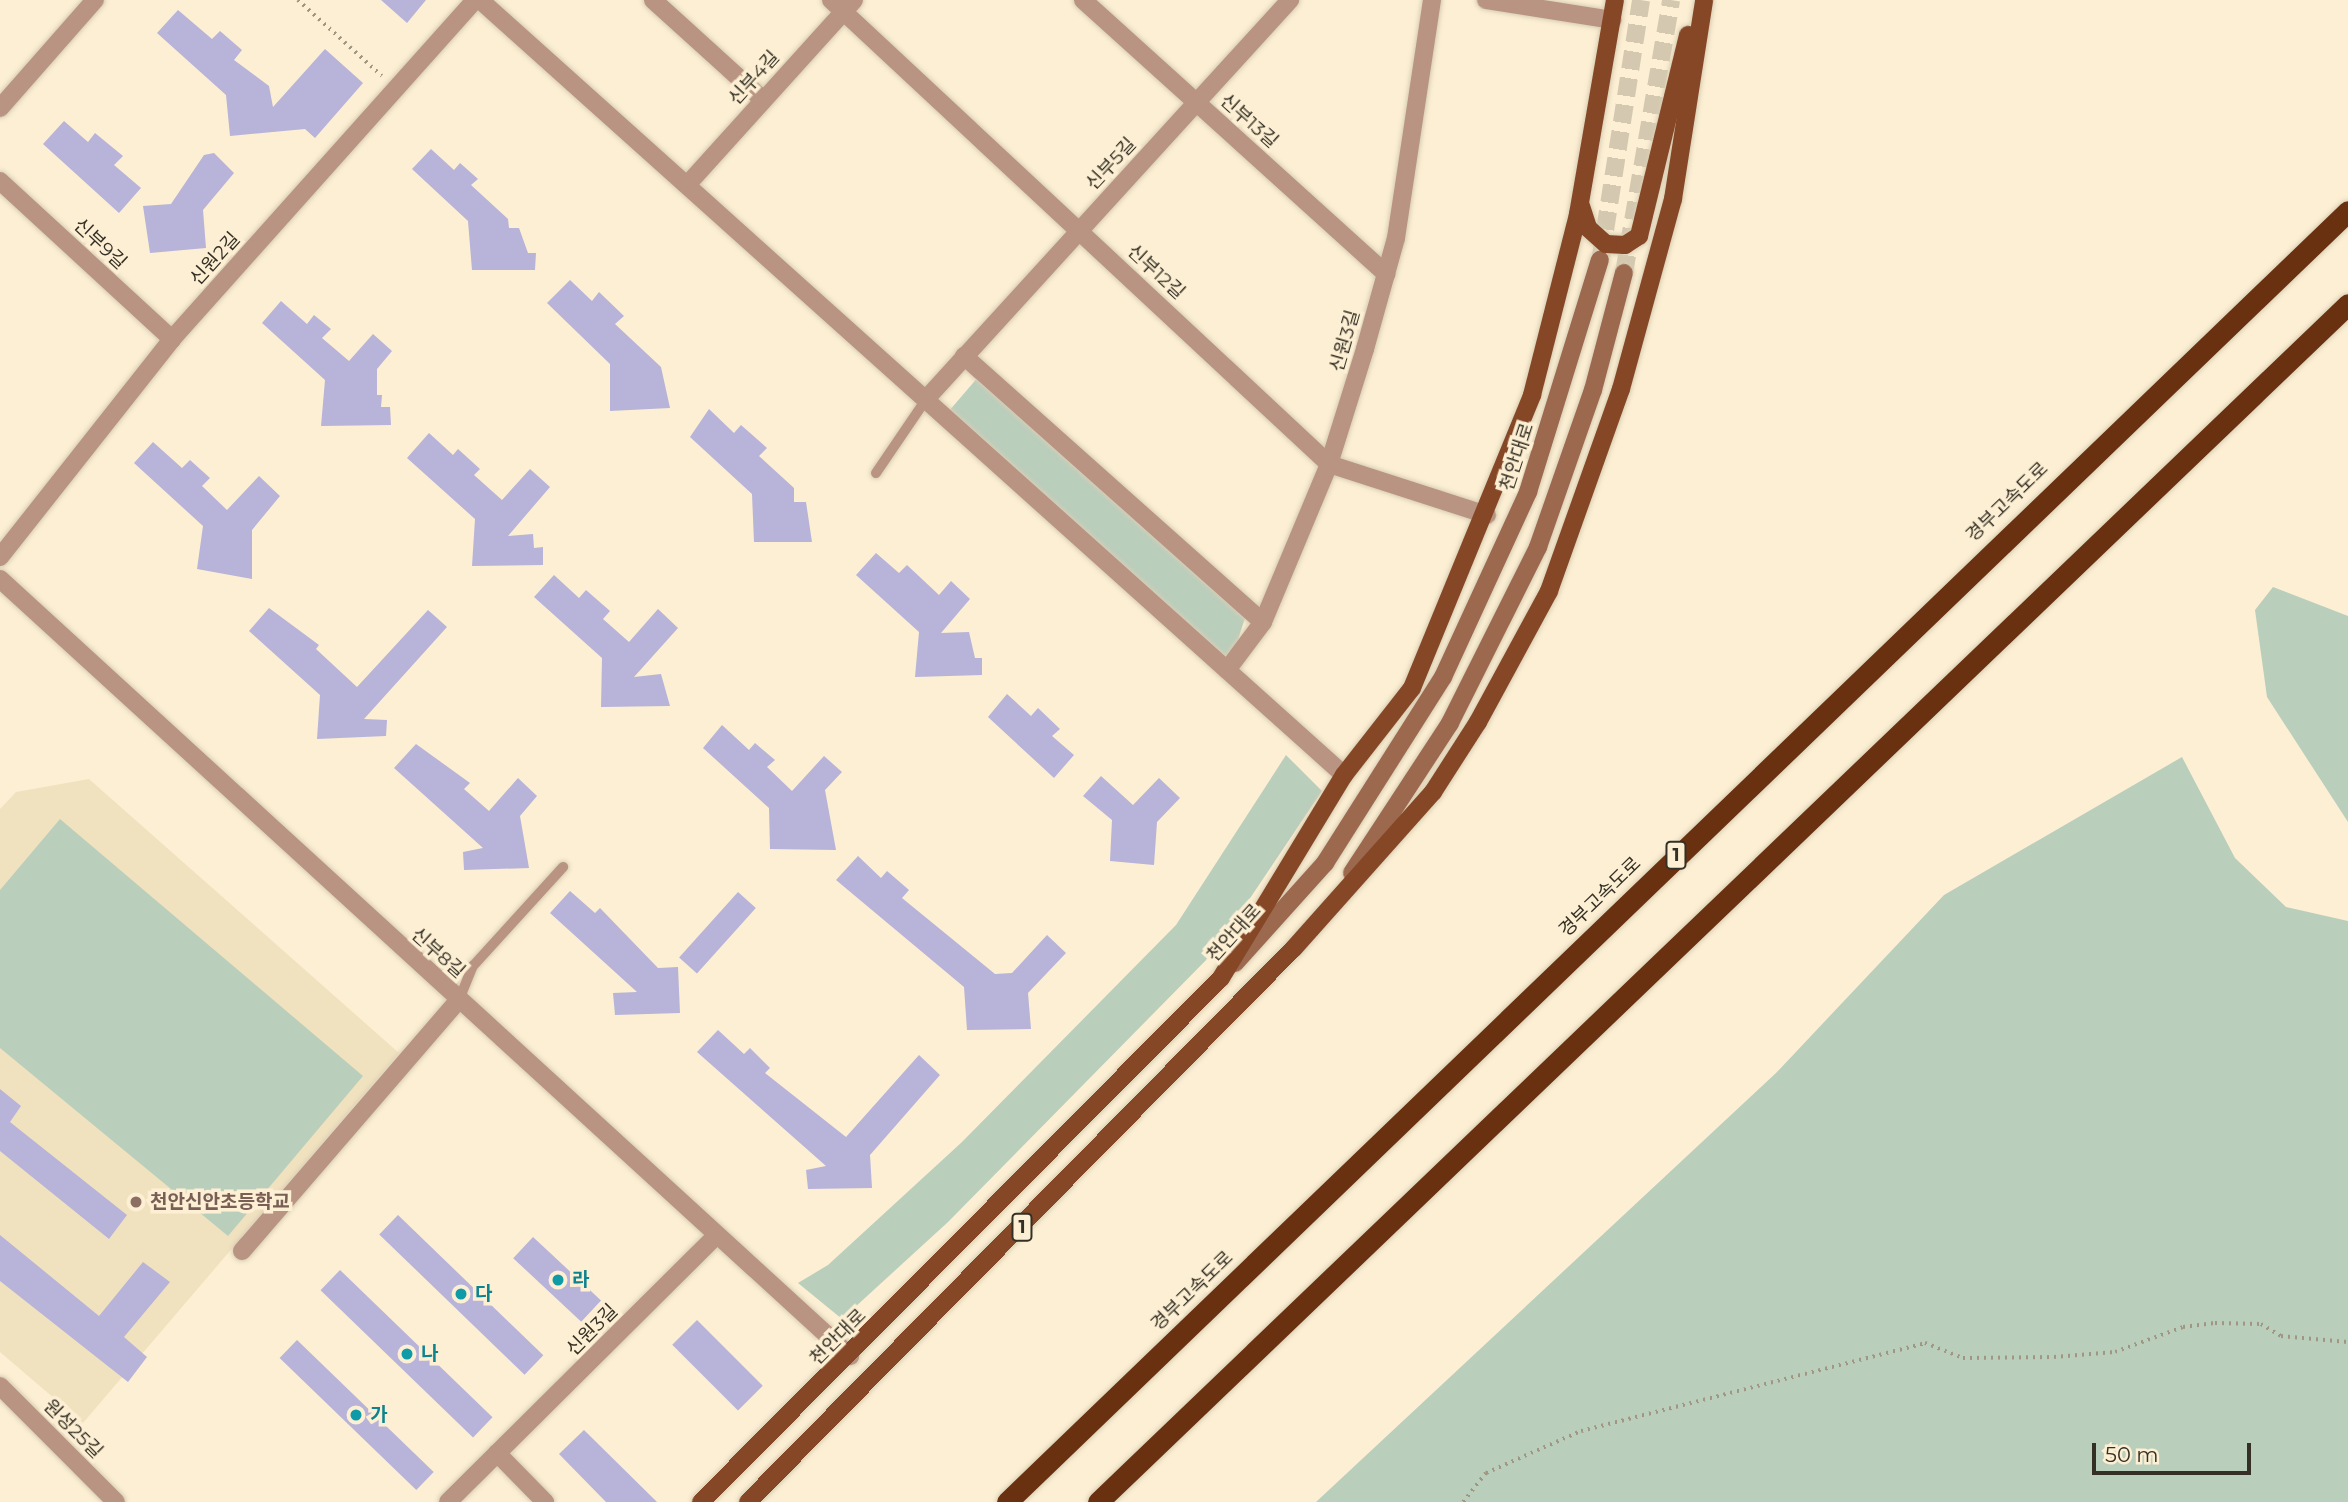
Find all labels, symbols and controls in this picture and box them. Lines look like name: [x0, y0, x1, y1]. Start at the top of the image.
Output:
street label: 신부4길: [724, 46, 784, 110]
street label: 신부13길: [1215, 89, 1283, 153]
street label: 신부5길: [1081, 133, 1141, 195]
street label: 신부9길: [69, 214, 131, 274]
street label: 신원2길: [185, 228, 245, 290]
street label: 신부12길: [1123, 240, 1189, 304]
street label: 신원3길: [1325, 308, 1365, 374]
street label: 천안대로: [1495, 420, 1539, 494]
street label: 경부고속도로: [1961, 457, 2053, 547]
road number: 1: [1664, 840, 1688, 870]
street label: 경부고속도로: [1554, 852, 1646, 942]
street label: 천안대로: [1202, 899, 1266, 967]
street label: 신부8길: [406, 923, 470, 983]
place label: 천안신안초등학교: [150, 1191, 290, 1213]
marker: 천안신안초등학교: [128, 1194, 144, 1210]
road number: 1: [1010, 1212, 1034, 1242]
street label: 경부고속도로: [1146, 1246, 1238, 1336]
place label: 라: [572, 1269, 589, 1291]
marker: 라: [550, 1272, 566, 1288]
place label: 다: [475, 1283, 492, 1305]
marker: 다: [453, 1286, 469, 1302]
street label: 신원3길: [562, 1300, 622, 1360]
street label: 천안대로: [805, 1304, 871, 1370]
place label: 나: [421, 1343, 438, 1365]
marker: 나: [399, 1346, 415, 1362]
street label: 원성25길: [39, 1395, 107, 1463]
place label: 가: [370, 1404, 387, 1426]
marker: 가: [348, 1407, 364, 1423]
scale bar: [2096, 1428, 2255, 1472]
text: 50 m: [2105, 1442, 2159, 1467]

